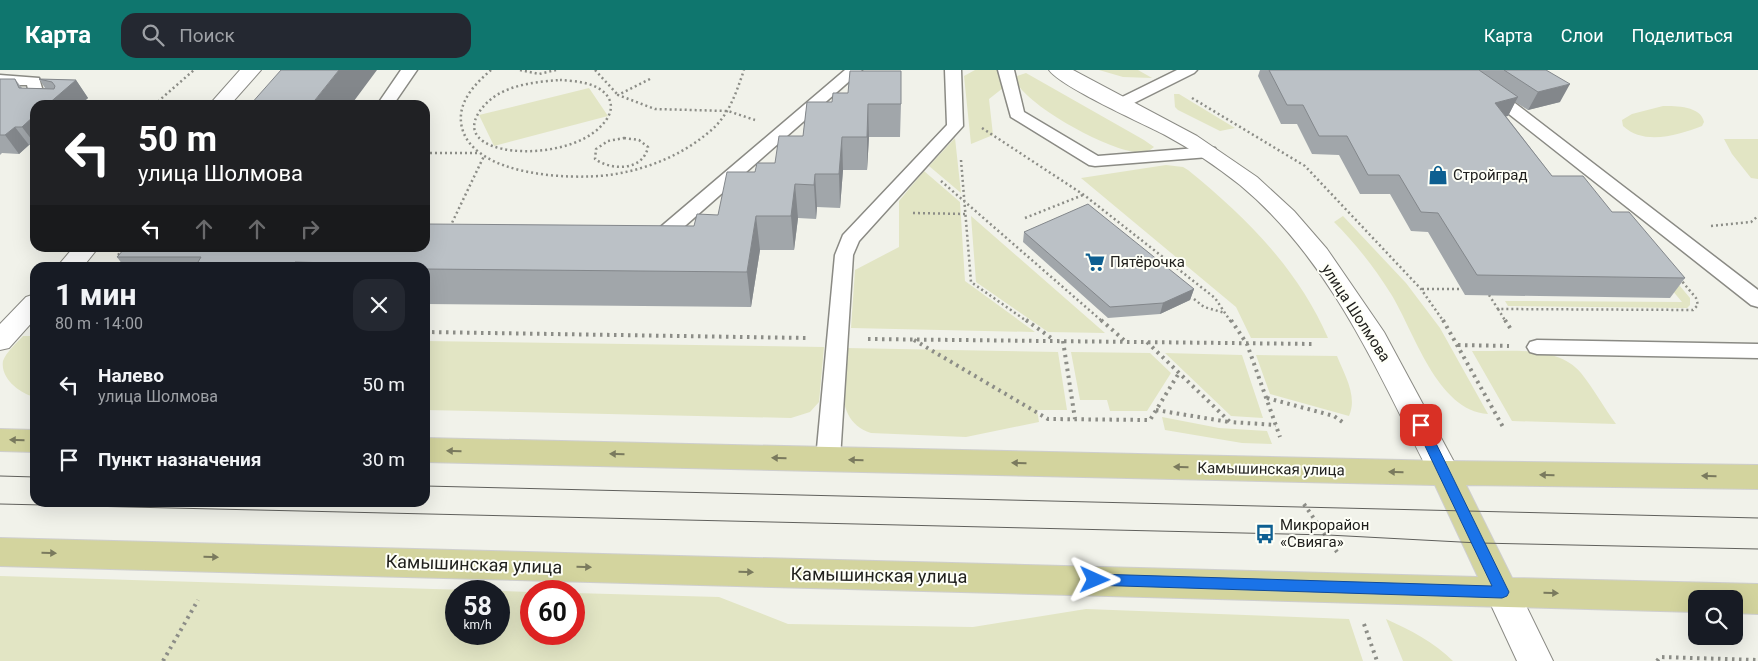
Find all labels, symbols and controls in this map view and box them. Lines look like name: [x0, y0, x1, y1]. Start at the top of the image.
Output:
search box: [121, 13, 471, 58]
text: Карта: [25, 21, 91, 49]
icon: search: [139, 21, 167, 49]
text: Поиск: [179, 24, 235, 47]
text: Карта: [1484, 25, 1533, 46]
text: Слои: [1561, 25, 1604, 46]
text: Поделиться: [1632, 25, 1733, 46]
text: 50 m: [138, 119, 217, 160]
icon: left: [55, 120, 120, 185]
text: улица Шолмова: [138, 161, 303, 186]
shop icon: Стройград: [1427, 164, 1449, 186]
place label: Стройград: [1453, 166, 1528, 184]
icon: left: [137, 215, 165, 243]
icon: ahead: [190, 215, 218, 243]
icon: ahead: [243, 215, 271, 243]
icon: right: [296, 215, 324, 243]
supermarket icon: Пятёрочка: [1084, 251, 1106, 273]
place label: Пятёрочка: [1110, 253, 1185, 271]
street label: улица Шолмова: [1318, 261, 1394, 365]
text: 1 мин: [55, 277, 136, 312]
button: close: [353, 279, 405, 331]
text: 80 m · 14:00: [55, 314, 143, 333]
text: Налево: [98, 364, 164, 387]
icon: left: [55, 371, 83, 399]
text: 50 m: [362, 373, 405, 396]
text: улица Шолмова: [98, 387, 218, 406]
pin: [1400, 404, 1442, 446]
icon: arrive: [1407, 411, 1435, 439]
one-way arrow: [9, 436, 25, 444]
icon: arrive: [55, 446, 83, 474]
one-way arrow: [446, 446, 462, 454]
text: Пункт назначения: [98, 448, 261, 471]
text: 30 m: [362, 448, 405, 471]
one-way arrow: [609, 450, 625, 458]
one-way arrow: [771, 454, 787, 462]
one-way arrow: [848, 456, 864, 464]
one-way arrow: [1010, 459, 1026, 467]
street label: Камышинская улица: [1197, 459, 1345, 479]
one-way arrow: [1173, 462, 1189, 470]
one-way arrow: [1388, 468, 1404, 476]
one-way arrow: [1539, 470, 1555, 478]
one-way arrow: [1701, 472, 1717, 480]
place label: Микрорайон «Свияга»: [1280, 516, 1369, 551]
bus stop icon: Микрорайон «Свияга»: [1254, 523, 1276, 545]
one-way arrow: [41, 549, 57, 557]
street label: Камышинская улица: [385, 550, 563, 578]
one-way arrow: [203, 553, 219, 561]
position arrow: [1068, 553, 1120, 605]
street label: Камышинская улица: [790, 563, 968, 587]
one-way arrow: [576, 564, 592, 572]
one-way arrow: [738, 568, 754, 576]
speed limit sign: 60: [520, 580, 585, 645]
one-way arrow: [1543, 590, 1559, 598]
map controls: [1688, 590, 1743, 645]
button: search: [1688, 590, 1743, 645]
text: 58: [463, 592, 492, 621]
text: km/h: [463, 618, 492, 632]

